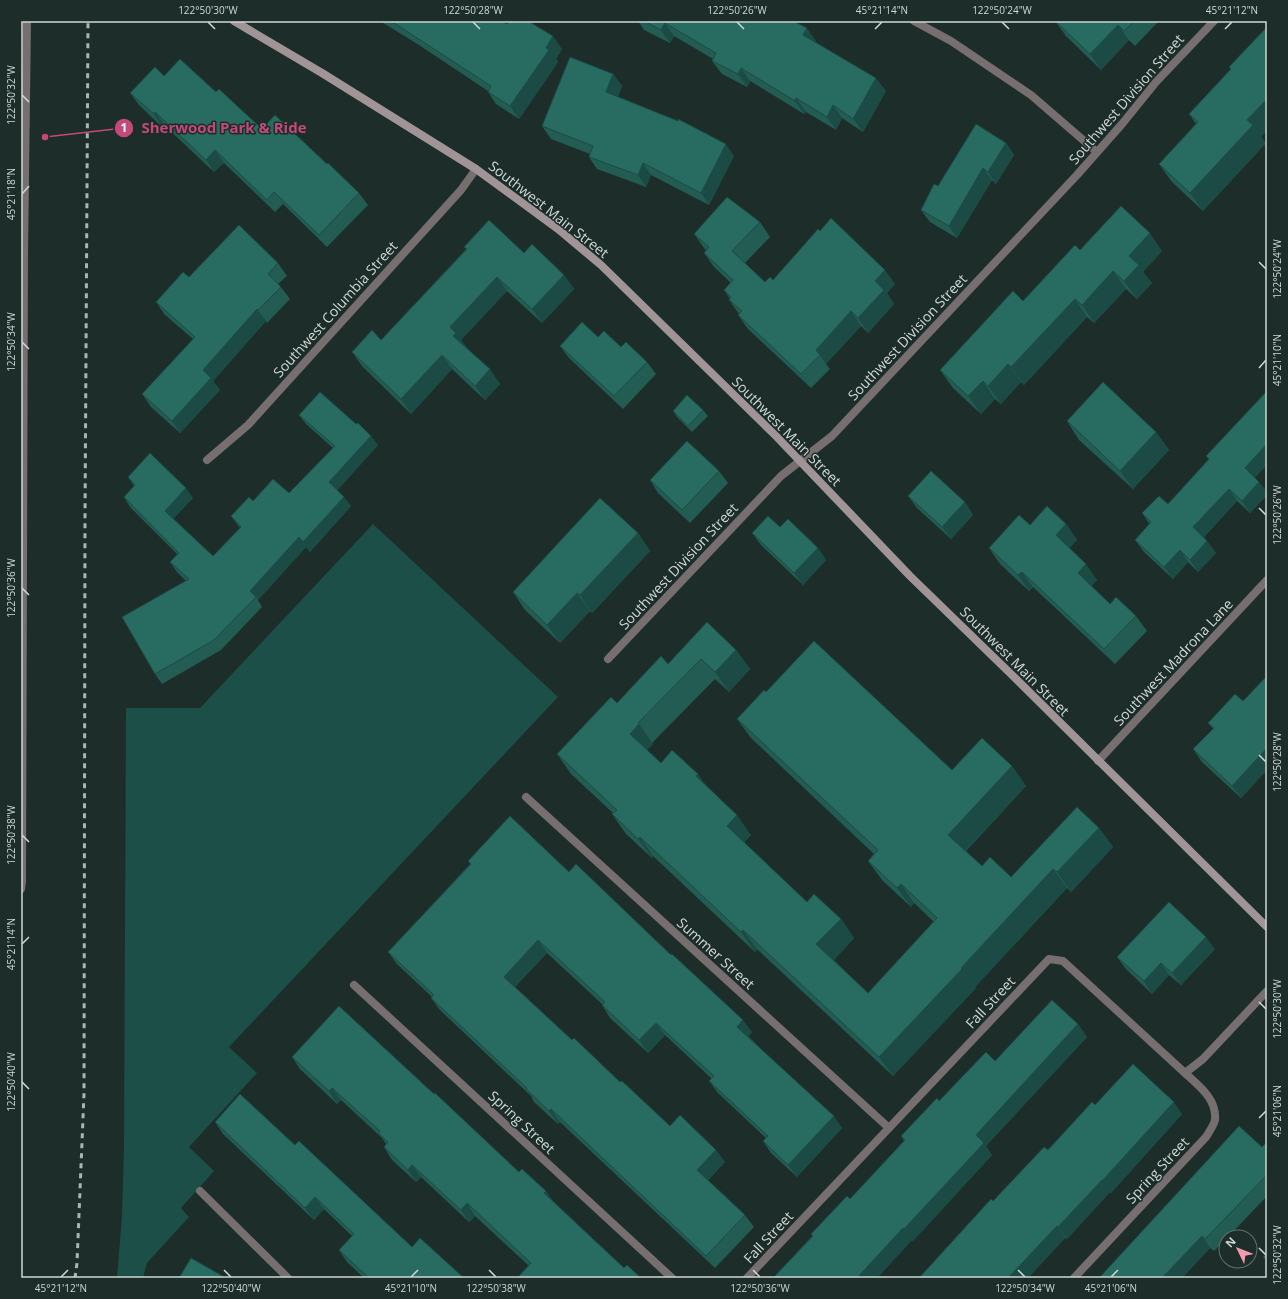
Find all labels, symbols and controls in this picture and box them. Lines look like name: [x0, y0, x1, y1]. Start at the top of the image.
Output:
text: 122°50'30"W: [178, 3, 239, 17]
text: 122°50'28"W: [443, 3, 504, 17]
text: 122°50'26"W: [707, 3, 768, 17]
text: 45°21'14"N: [856, 3, 908, 17]
text: 122°50'24"W: [972, 3, 1033, 17]
text: 45°21'12"N: [1206, 3, 1258, 17]
street label: Southwest Division Street: [1064, 30, 1188, 168]
text: 122°50'32"W: [4, 64, 18, 125]
callout: Sherwood Park & Ride: [114, 114, 315, 141]
text: Sherwood Park & Ride: [141, 117, 307, 137]
text: 1: [121, 119, 127, 136]
street label: Southwest Main Street: [485, 156, 613, 262]
text: 45°21'18"N: [4, 168, 18, 220]
street label: Southwest Columbia Street: [269, 237, 401, 381]
text: 122°50'24"W: [1270, 238, 1284, 299]
street label: Southwest Division Street: [843, 270, 971, 404]
text: 122°50'34"W: [4, 311, 18, 372]
text: 45°21'10"N: [1270, 334, 1284, 386]
street label: Southwest Main Street: [728, 372, 846, 490]
text: 122°50'26"W: [1270, 484, 1284, 545]
street label: Southwest Division Street: [614, 499, 742, 633]
text: 122°50'36"W: [4, 557, 18, 618]
street label: Southwest Madrona Lane: [1109, 594, 1237, 730]
street label: Southwest Main Street: [956, 602, 1074, 720]
text: 122°50'28"W: [1270, 731, 1284, 792]
text: 122°50'38"W: [4, 804, 18, 865]
street label: Summer Street: [673, 913, 759, 993]
text: 45°21'14"N: [4, 918, 18, 970]
street label: Fall Street: [961, 972, 1019, 1032]
text: 122°50'30"W: [1270, 978, 1284, 1039]
text: 122°50'40"W: [4, 1051, 18, 1112]
text: 45°21'06"N: [1270, 1085, 1284, 1137]
street label: Spring Street: [485, 1086, 559, 1158]
street label: Spring Street: [1121, 1133, 1193, 1207]
street label: Fall Street: [739, 1207, 797, 1267]
text: 122°50'32"W: [1270, 1224, 1284, 1285]
north arrow: [1218, 1229, 1258, 1269]
text: N: [1222, 1233, 1239, 1250]
text: 45°21'12"N: [35, 1281, 87, 1295]
text: 122°50'40"W: [201, 1281, 262, 1295]
text: 45°21'10"N: [385, 1281, 437, 1295]
text: 122°50'38"W: [466, 1281, 527, 1295]
text: 122°50'36"W: [730, 1281, 791, 1295]
text: 122°50'34"W: [995, 1281, 1056, 1295]
text: 45°21'06"N: [1085, 1281, 1137, 1295]

